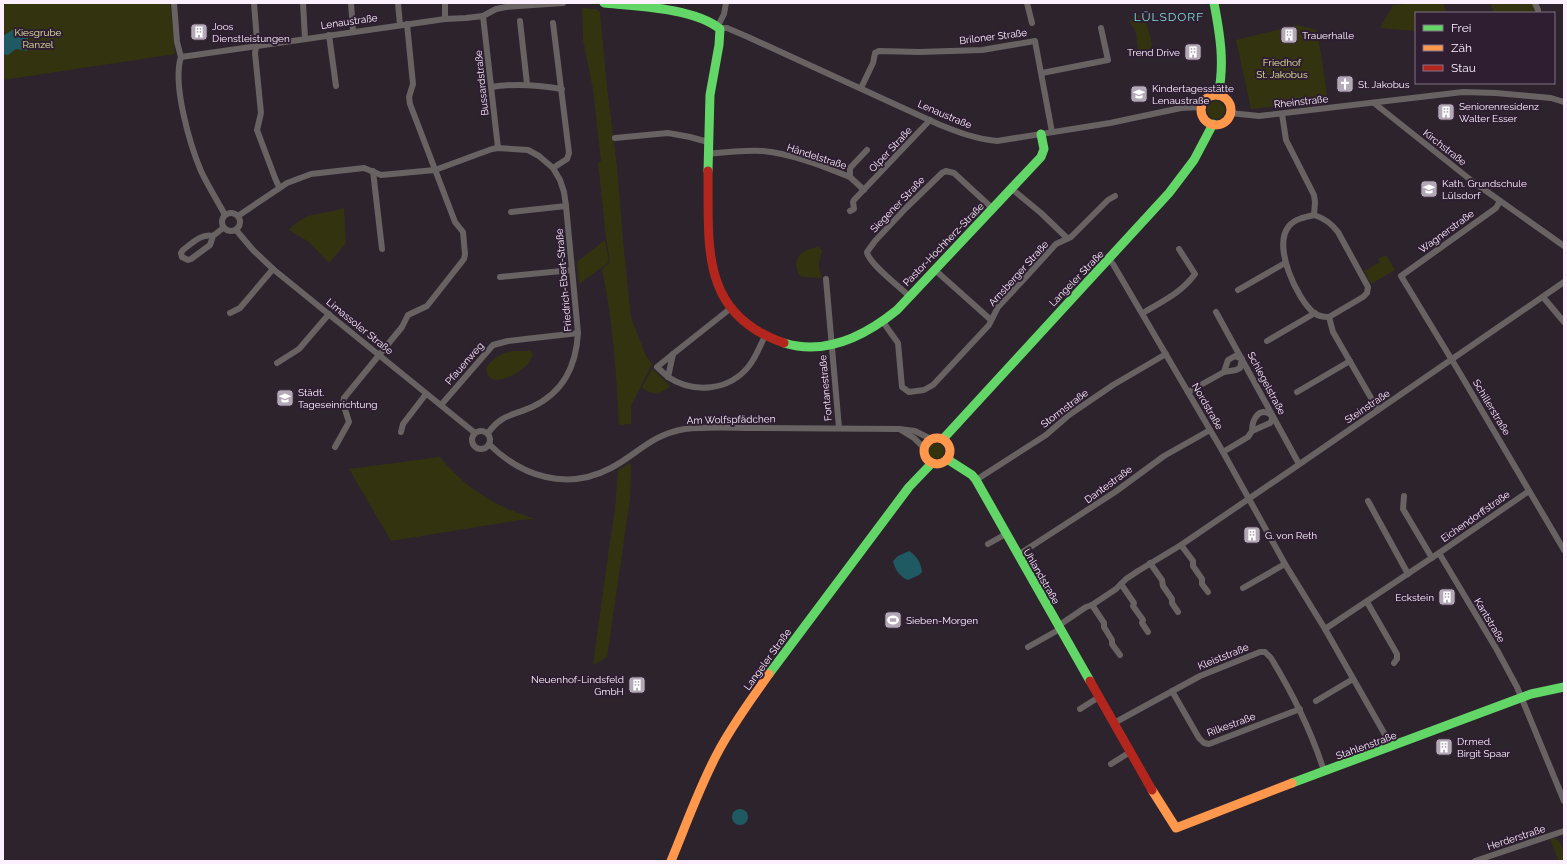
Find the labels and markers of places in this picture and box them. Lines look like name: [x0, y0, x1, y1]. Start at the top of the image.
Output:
place label: Joos Dienstleistungen: [212, 21, 290, 44]
building icon: Joos Dienstleistungen: [189, 22, 209, 42]
building icon: Trauerhalle: [1279, 25, 1299, 45]
place label: Trauerhalle: [1302, 30, 1354, 41]
building icon: Trend Drive: [1183, 42, 1203, 62]
place label: Trend Drive: [1127, 47, 1180, 58]
church icon: St. Jakobus: [1335, 74, 1355, 94]
place label: St. Jakobus: [1358, 79, 1410, 90]
place label: Kindertagesstätte Lenaustraße: [1152, 83, 1234, 106]
school or university icon: Kindertagesstätte Lenaustraße: [1129, 84, 1149, 104]
place label: Seniorenresidenz Walter Esser: [1459, 101, 1539, 124]
building icon: Seniorenresidenz Walter Esser: [1436, 102, 1456, 122]
place label: Kath. Grundschule Lülsdorf: [1442, 178, 1527, 201]
school or university icon: Kath. Grundschule Lülsdorf: [1419, 179, 1439, 199]
place label: Städt. Tageseinrichtung: [298, 387, 378, 410]
school or university icon: Städt. Tageseinrichtung: [275, 388, 295, 408]
building icon: G. von Reth: [1242, 525, 1262, 545]
place label: G. von Reth: [1265, 530, 1317, 541]
building icon: Eckstein: [1437, 587, 1457, 607]
place label: Eckstein: [1395, 592, 1434, 603]
sports icon: Sieben-Morgen: [883, 610, 903, 630]
place label: Sieben-Morgen: [906, 615, 978, 626]
place label: Neuenhof-Lindsfeld GmbH: [531, 674, 624, 697]
building icon: Neuenhof-Lindsfeld GmbH: [627, 675, 647, 695]
place label: Dr.med. Birgit Spaar: [1457, 736, 1511, 759]
building icon: Dr.med. Birgit Spaar: [1434, 737, 1454, 757]

